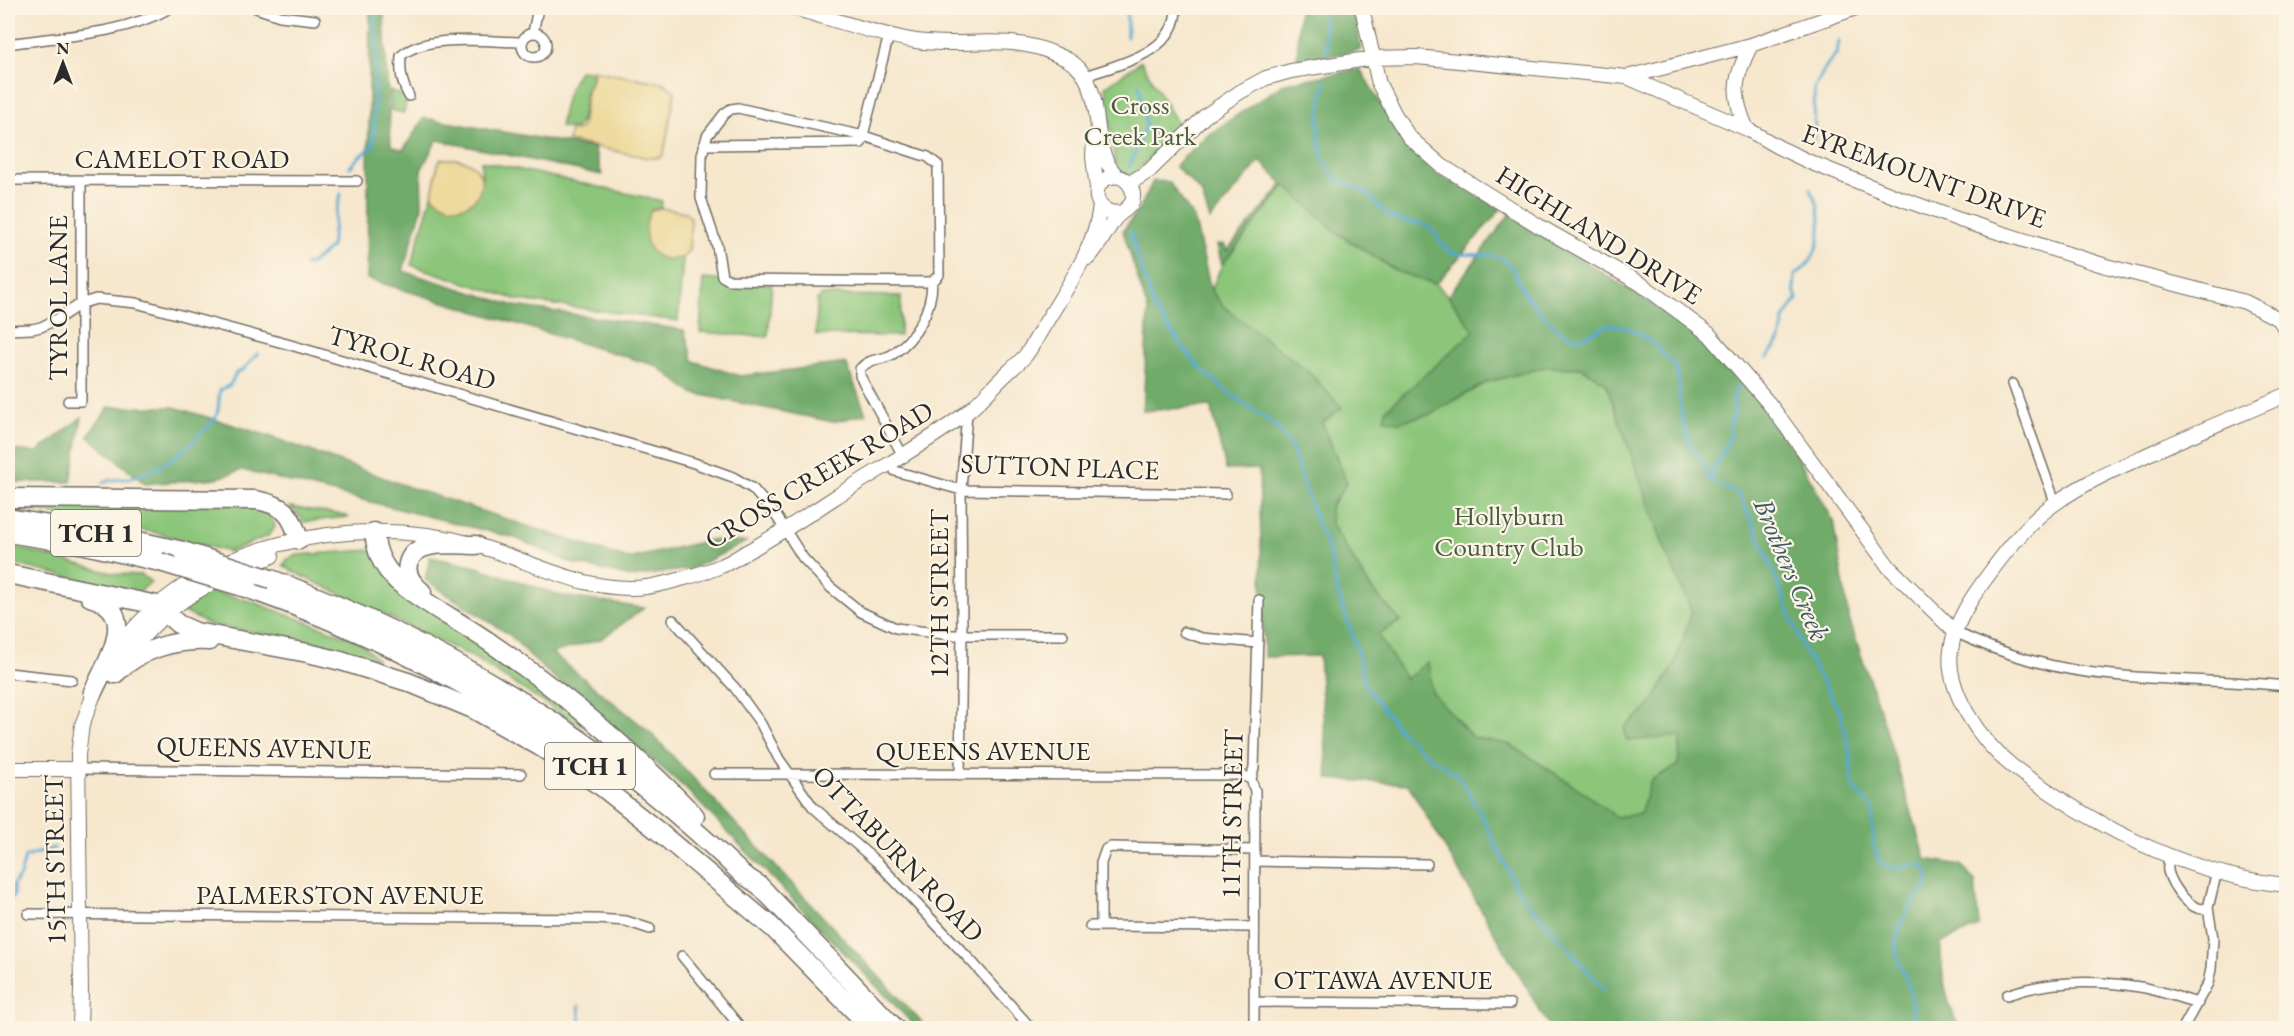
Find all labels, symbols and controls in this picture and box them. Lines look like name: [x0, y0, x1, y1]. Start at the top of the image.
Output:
north arrow: [33, 33, 93, 93]
text: N: [57, 38, 70, 59]
park label: Cross Creek Park: [1083, 87, 1197, 153]
street label: EYREMOUNT DRIVE: [1797, 115, 2051, 236]
street label: CAMELOT ROAD: [75, 141, 289, 176]
street label: HIGHLAND DRIVE: [1490, 157, 1709, 312]
street label: TYROL LANE: [40, 215, 75, 381]
street label: TYROL ROAD: [324, 317, 500, 398]
street label: CROSS CREEK ROAD: [698, 393, 939, 557]
street label: SUTTON PLACE: [960, 446, 1160, 487]
water label: Brothers Creek: [1745, 491, 1838, 646]
park label: Hollyburn Country Club: [1434, 498, 1584, 564]
street label: 12TH STREET: [921, 508, 956, 679]
road number: TCH 1: [51, 510, 141, 556]
street label: QUEENS AVENUE: [156, 728, 372, 767]
street label: 11TH STREET: [1213, 728, 1250, 899]
street label: QUEENS AVENUE: [875, 733, 1091, 768]
road number: TCH 1: [545, 743, 635, 789]
street label: OTTABURN ROAD: [805, 758, 992, 949]
street label: 15TH STREET: [36, 774, 73, 945]
street label: PALMERSTON AVENUE: [196, 877, 484, 912]
street label: OTTAWA AVENUE: [1274, 962, 1492, 997]

